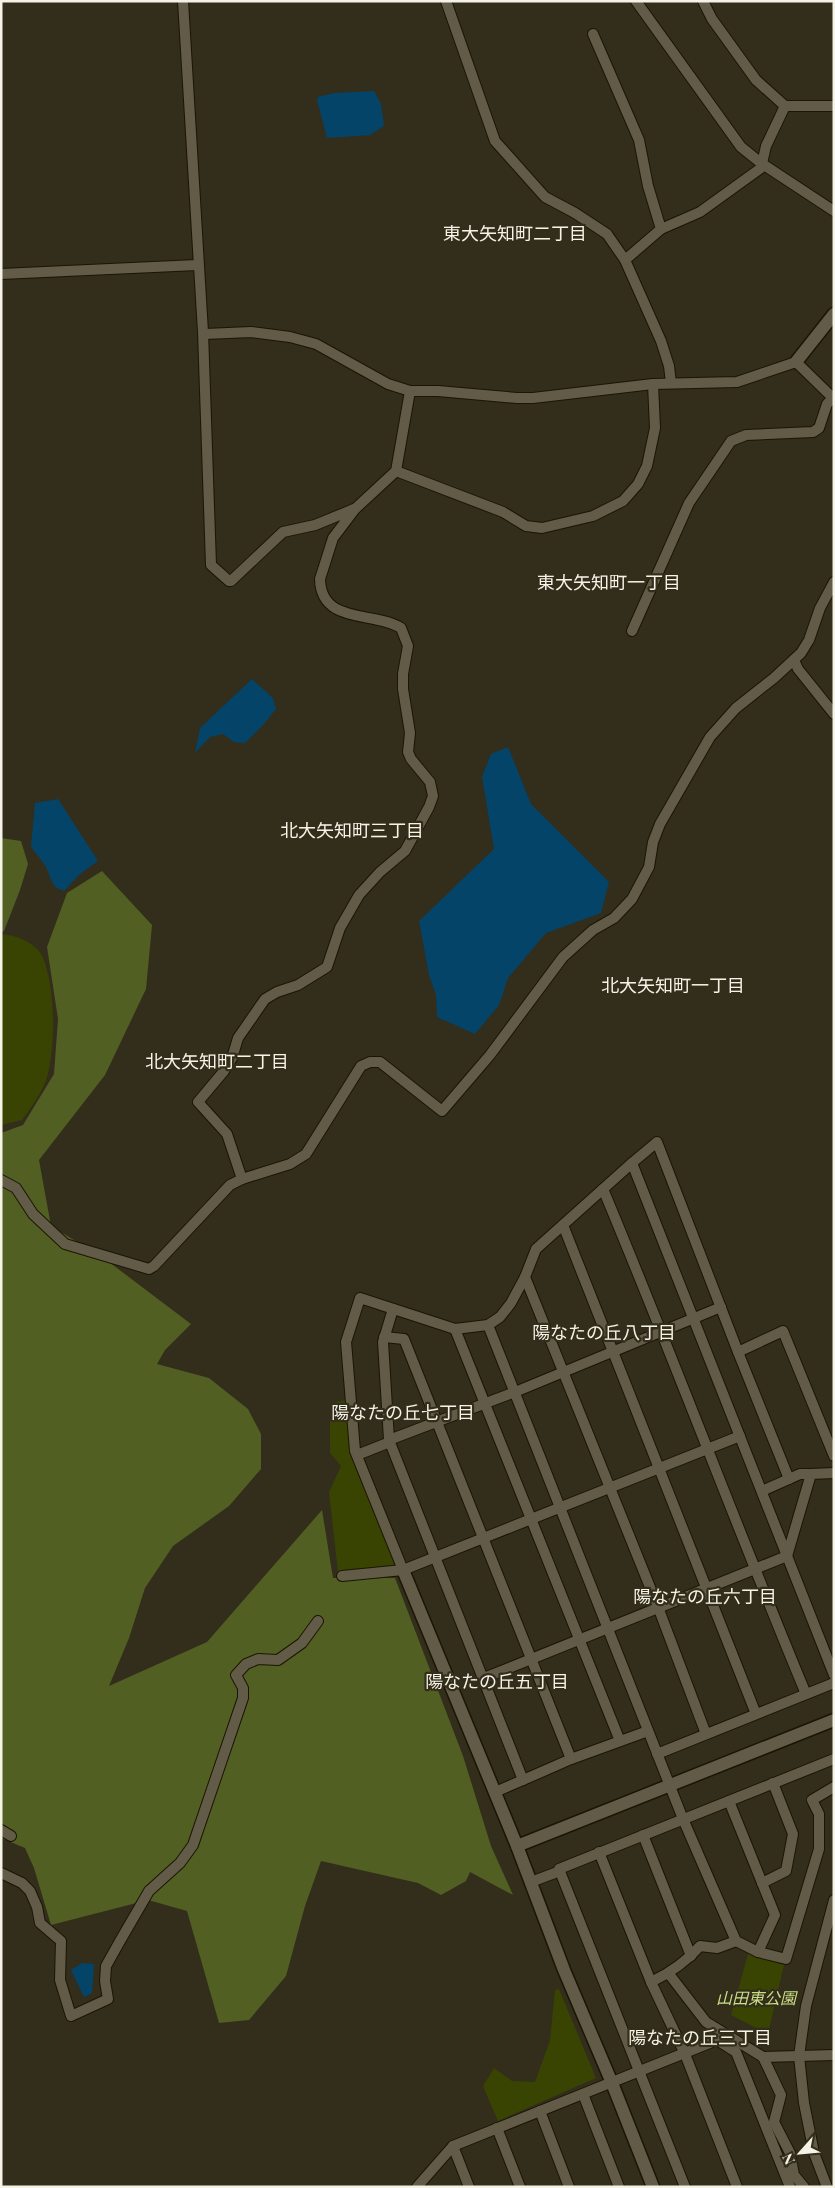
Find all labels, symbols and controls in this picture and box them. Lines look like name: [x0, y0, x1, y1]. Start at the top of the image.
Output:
district label: 東大矢知町二丁目: [443, 221, 587, 245]
district label: 東大矢知町一丁目: [537, 570, 681, 594]
district label: 北大矢知町三丁目: [280, 818, 424, 842]
district label: 北大矢知町一丁目: [601, 973, 745, 997]
district label: 北大矢知町二丁目: [145, 1049, 289, 1073]
district label: 陽なたの丘八丁目: [532, 1320, 676, 1344]
district label: 陽なたの丘七丁目: [331, 1400, 475, 1424]
district label: 陽なたの丘六丁目: [633, 1584, 777, 1608]
district label: 陽なたの丘五丁目: [425, 1669, 569, 1693]
park label: 山田東公園: [716, 1987, 798, 2008]
district label: 陽なたの丘三丁目: [628, 2025, 772, 2049]
north arrow: [775, 2128, 825, 2178]
text: N: [777, 2150, 799, 2168]

